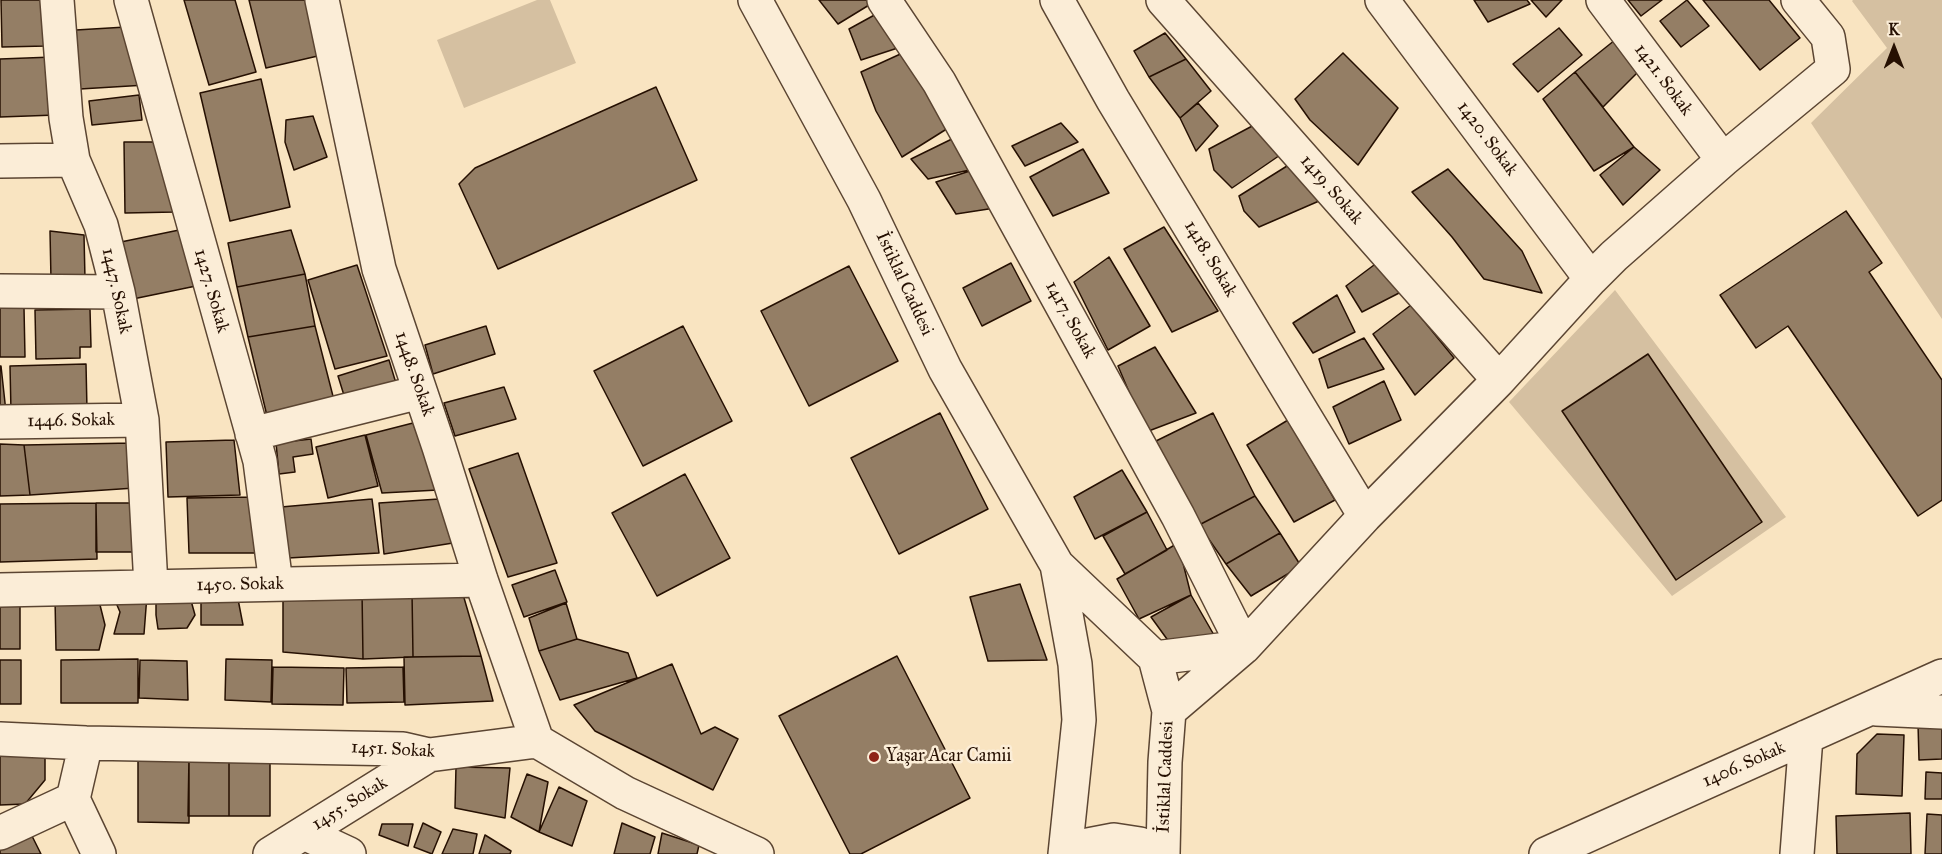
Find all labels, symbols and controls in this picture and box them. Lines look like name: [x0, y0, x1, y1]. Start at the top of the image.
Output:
north arrow: [1864, 18, 1924, 78]
text: K: [1888, 20, 1900, 39]
street label: 1421. Sokak: [1629, 40, 1697, 120]
street label: 1420. Sokak: [1452, 97, 1522, 181]
street label: 1419. Sokak: [1295, 151, 1367, 229]
street label: 1418. Sokak: [1179, 217, 1241, 301]
street label: İstiklal Caddesi: [871, 229, 937, 339]
street label: 1447. Sokak: [96, 246, 136, 336]
street label: 1427. Sokak: [189, 247, 233, 335]
street label: 1417. Sokak: [1040, 278, 1100, 362]
street label: 1448. Sokak: [389, 329, 439, 419]
street label: 1446. Sokak: [27, 409, 115, 433]
street label: 1450. Sokak: [196, 573, 284, 597]
street label: İstiklal Caddesi: [1153, 721, 1179, 833]
street label: 1451. Sokak: [350, 737, 436, 763]
street label: 1406. Sokak: [1699, 737, 1789, 793]
place label: Yaşar Acar Camii: [886, 746, 1011, 768]
marker: Yaşar Acar Camii: [867, 750, 881, 764]
street label: 1455. Sokak: [308, 772, 392, 836]

